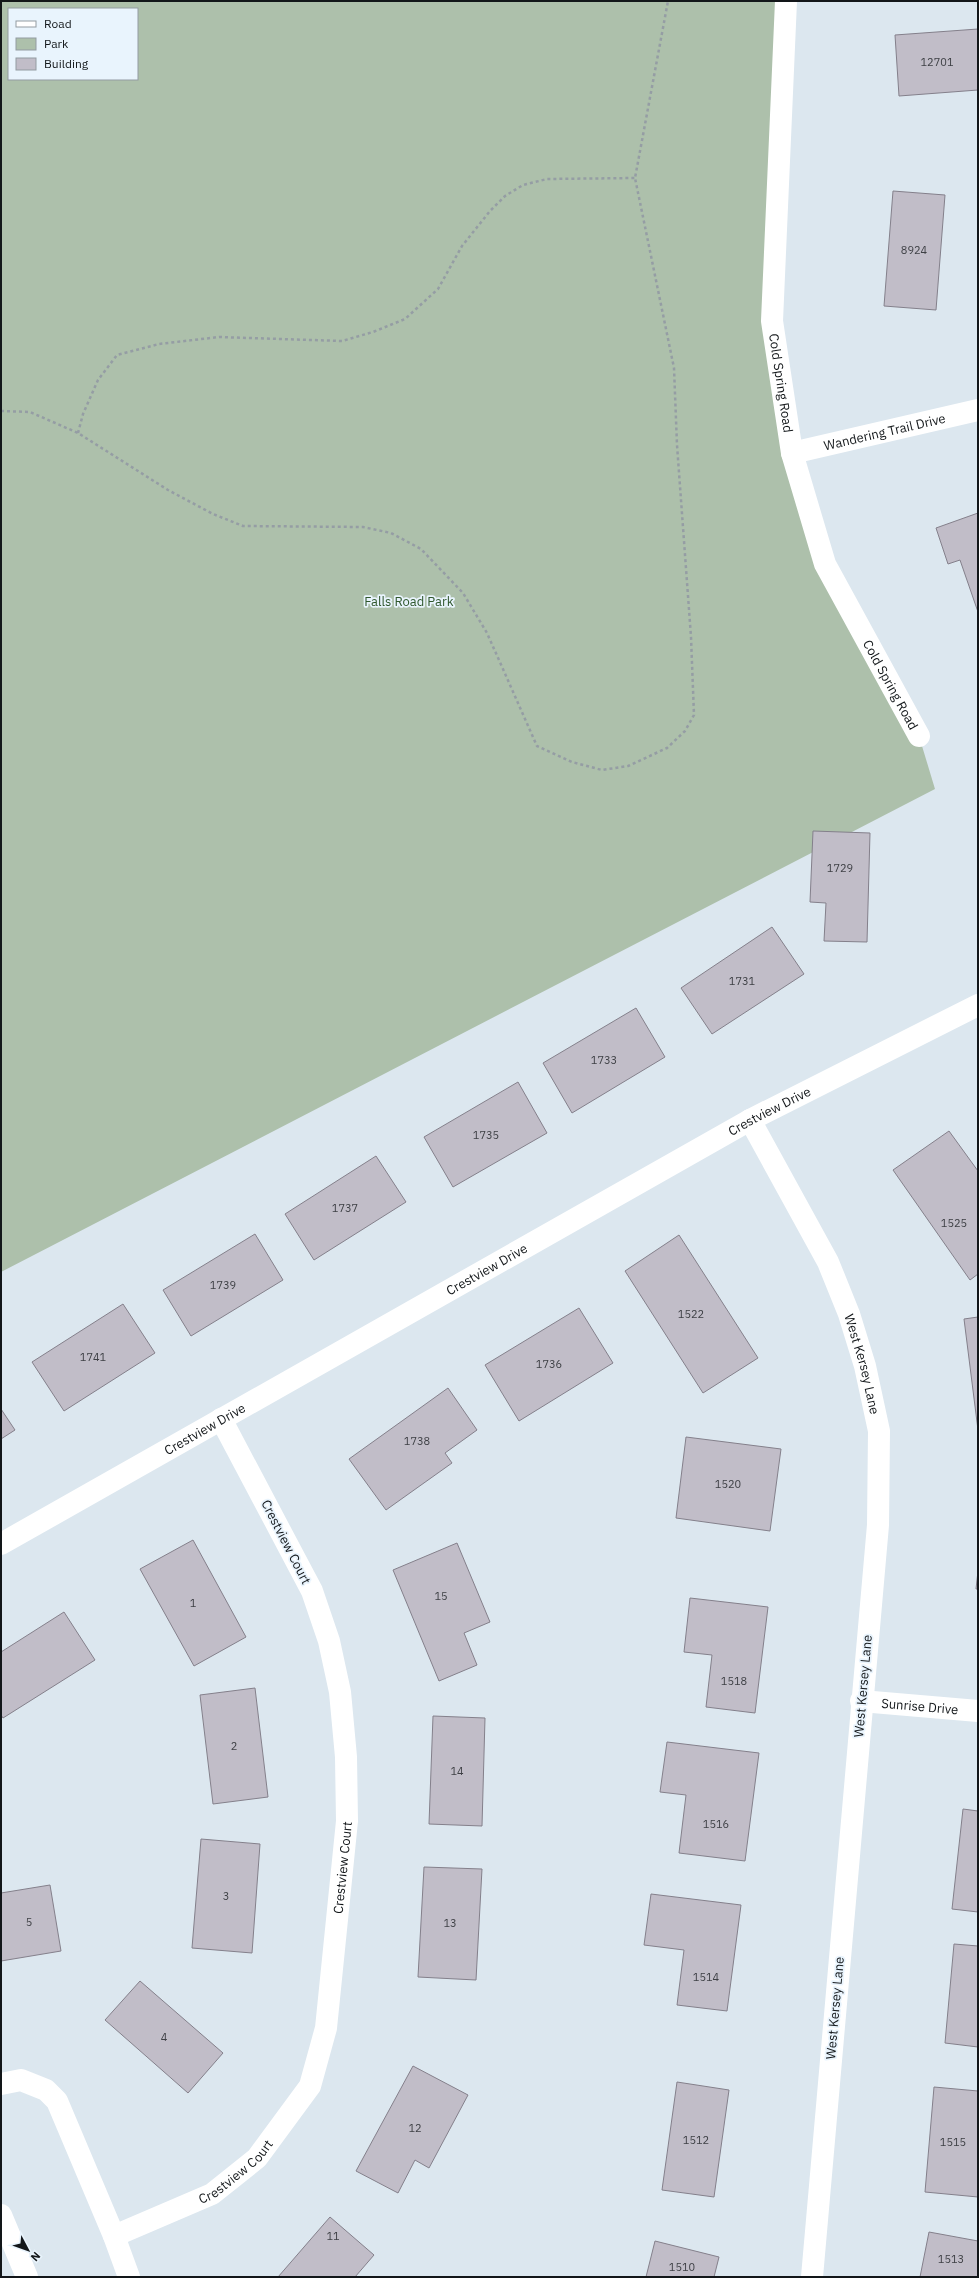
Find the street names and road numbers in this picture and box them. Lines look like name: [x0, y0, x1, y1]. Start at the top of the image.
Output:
street label: Cold Spring Road: [766, 332, 797, 434]
street label: Wandering Trail Drive: [822, 409, 947, 454]
street label: Cold Spring Road: [859, 637, 922, 732]
street label: Crestview Drive: [725, 1082, 813, 1139]
street label: Crestview Drive: [443, 1239, 530, 1299]
street label: West Kersey Lane: [841, 1312, 884, 1416]
street label: Crestview Drive: [161, 1399, 248, 1458]
street label: Crestview Court: [257, 1497, 315, 1587]
street label: West Kersey Lane: [850, 1634, 876, 1738]
street label: Sunrise Drive: [881, 1694, 959, 1718]
street label: Crestview Court: [329, 1821, 355, 1915]
street label: West Kersey Lane: [822, 1956, 848, 2060]
street label: Crestview Court: [196, 2136, 276, 2207]

